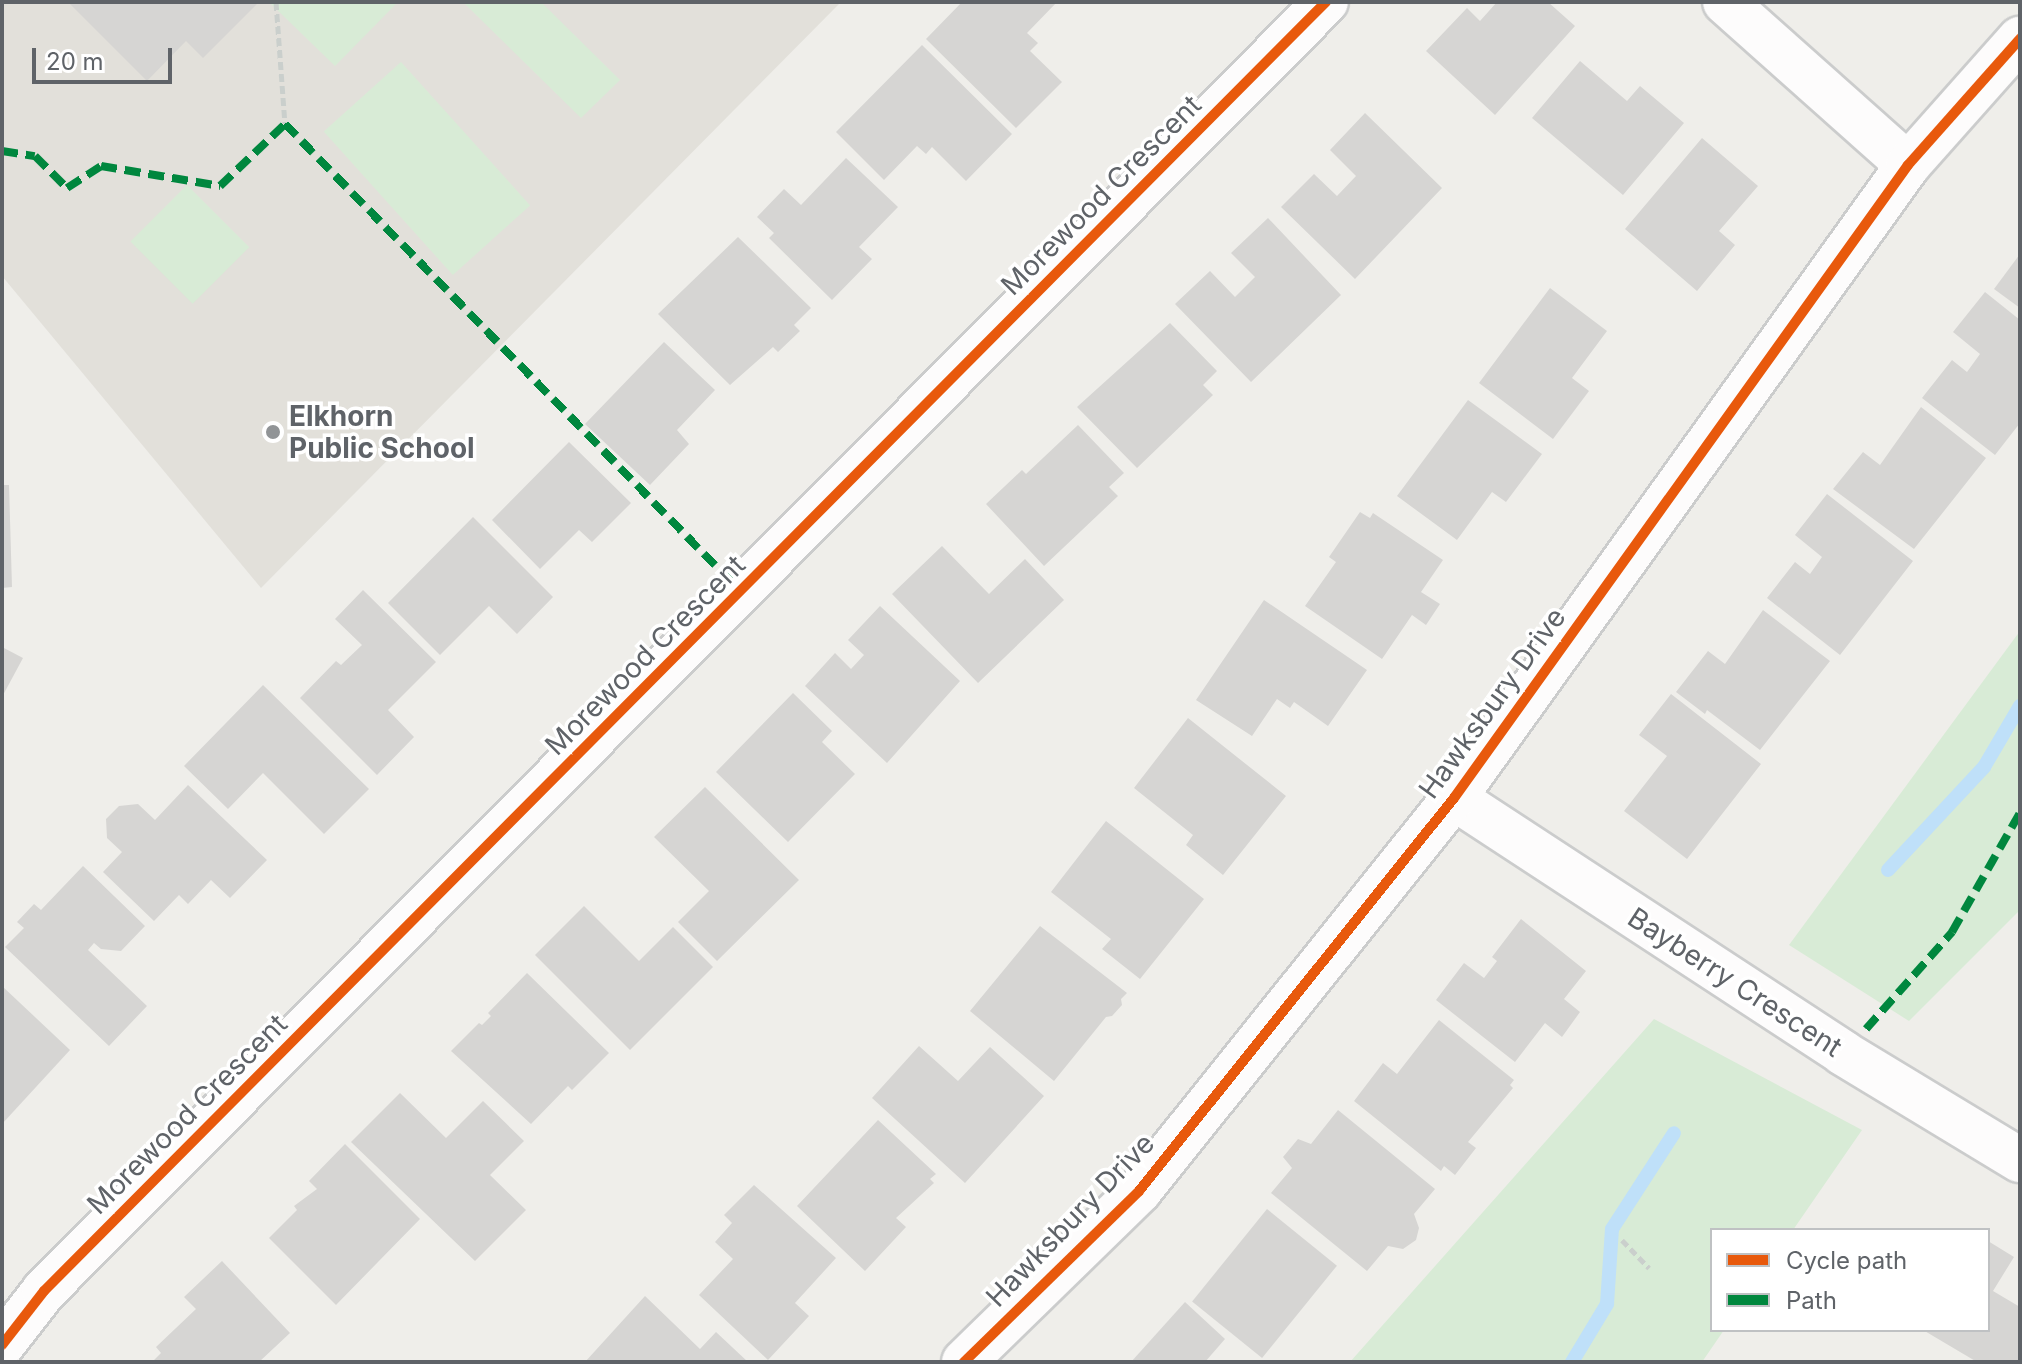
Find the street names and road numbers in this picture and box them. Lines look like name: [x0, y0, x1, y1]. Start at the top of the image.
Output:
street label: Morewood Crescent: [994, 88, 1208, 302]
street label: Morewood Crescent: [538, 548, 752, 762]
street label: Hawksbury Drive: [1412, 601, 1572, 805]
street label: Bayberry Crescent: [1622, 900, 1848, 1064]
street label: Morewood Crescent: [80, 1007, 294, 1221]
street label: Hawksbury Drive: [979, 1127, 1161, 1313]

